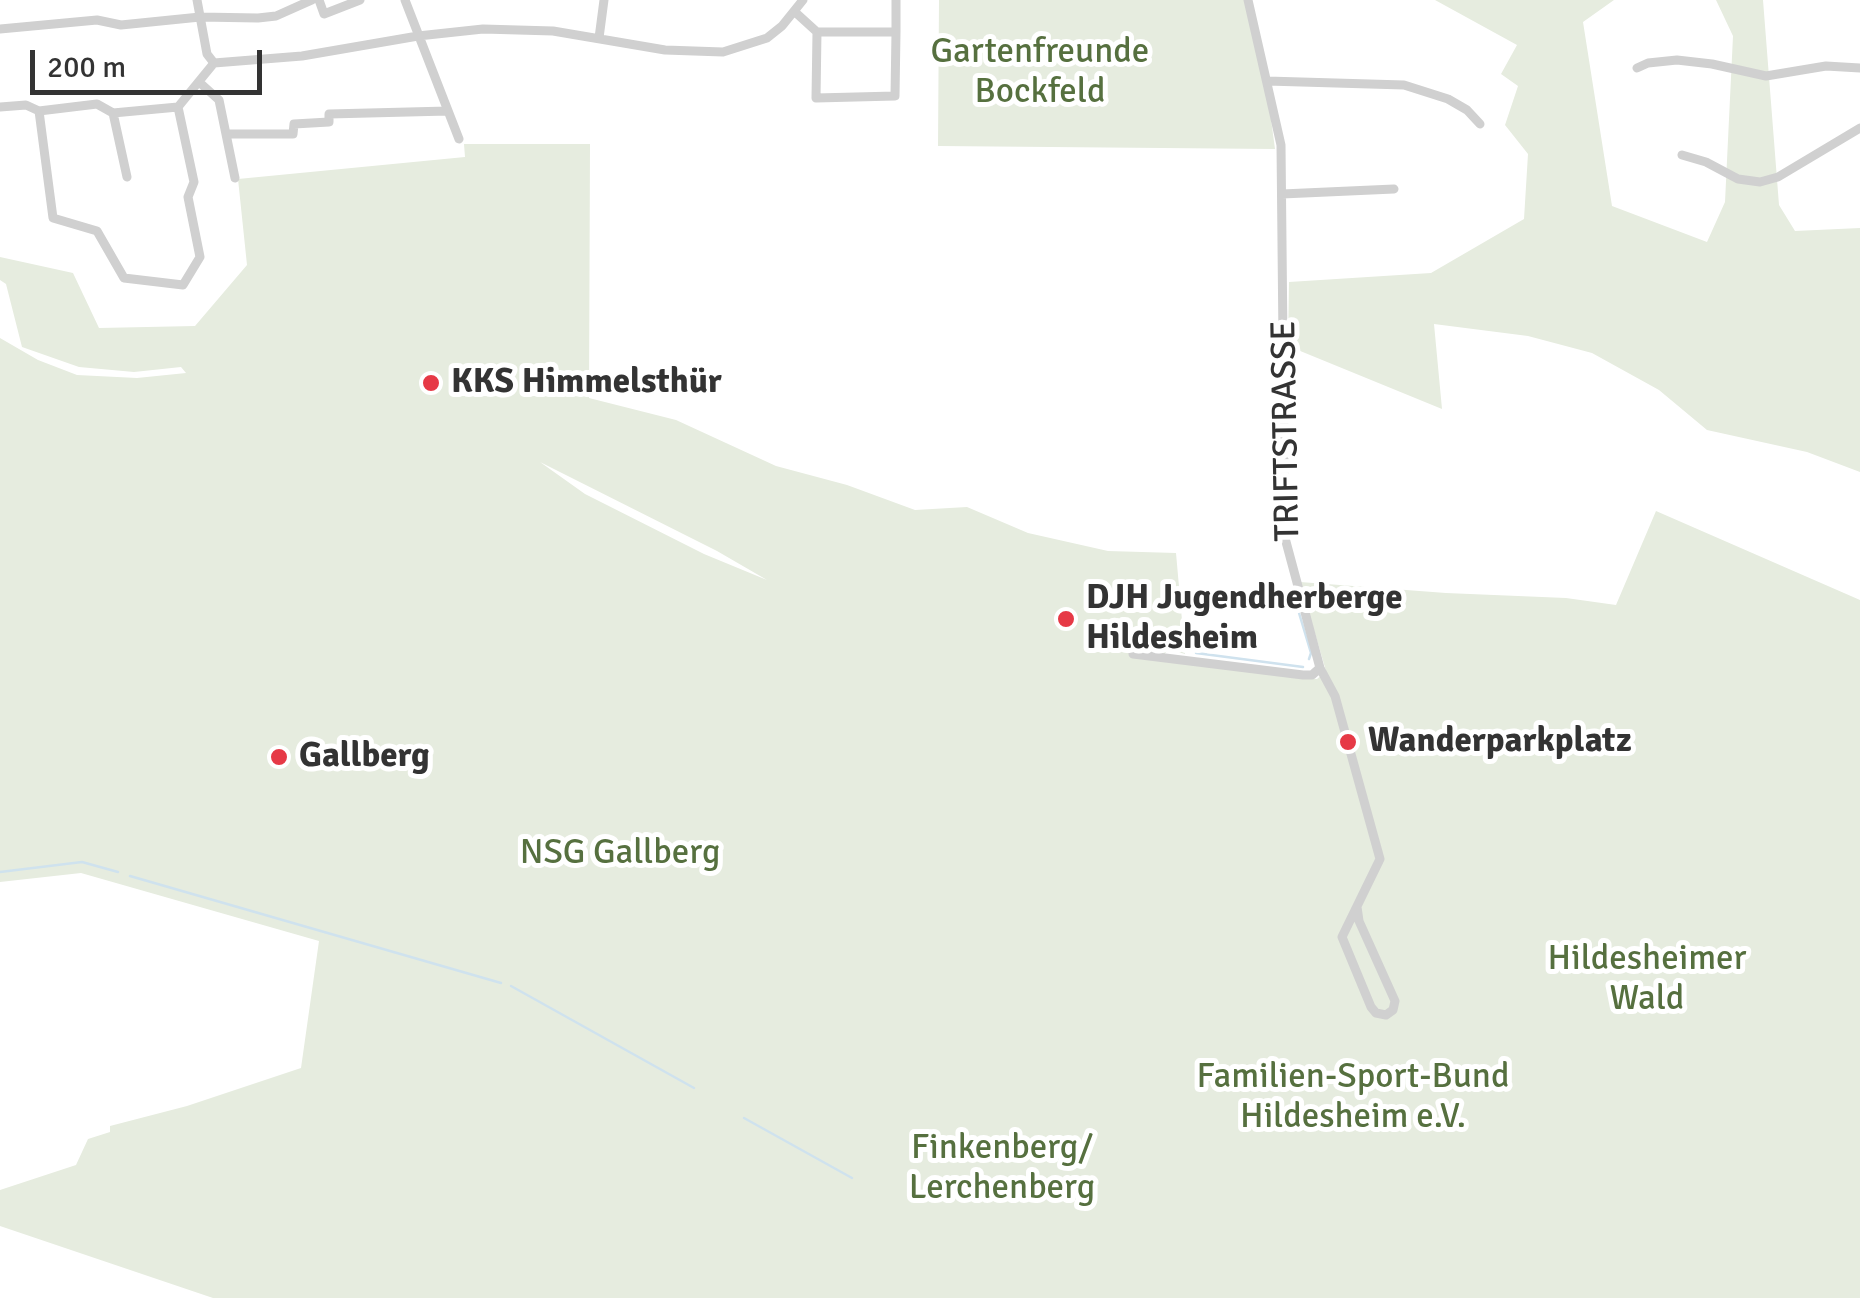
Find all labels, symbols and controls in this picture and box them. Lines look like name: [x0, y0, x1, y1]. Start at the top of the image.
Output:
scale bar: [35, 30, 268, 92]
park label: Gartenfreunde Bockfeld: [931, 32, 1149, 114]
text: 200 m: [47, 49, 126, 86]
street label: TRIFTSTRASSE: [1264, 320, 1310, 542]
place label: KKS Himmelsthür: [451, 362, 722, 404]
marker: KKS Himmelsthür: [420, 372, 442, 394]
place label: DJH Jugendherberge Hildesheim: [1086, 578, 1403, 660]
marker: DJH Jugendherberge Hildesheim: [1055, 608, 1077, 630]
place label: Wanderparkplatz: [1368, 721, 1632, 763]
marker: Wanderparkplatz: [1337, 731, 1359, 753]
place label: Gallberg: [299, 736, 430, 778]
marker: Gallberg: [268, 746, 290, 768]
park label: NSG Gallberg: [520, 833, 720, 875]
park label: Hildesheimer Wald: [1548, 939, 1746, 1021]
park label: Familien-Sport-Bund Hildesheim e.V.: [1197, 1057, 1509, 1139]
park label: Finkenberg/ Lerchenberg: [909, 1128, 1095, 1210]

